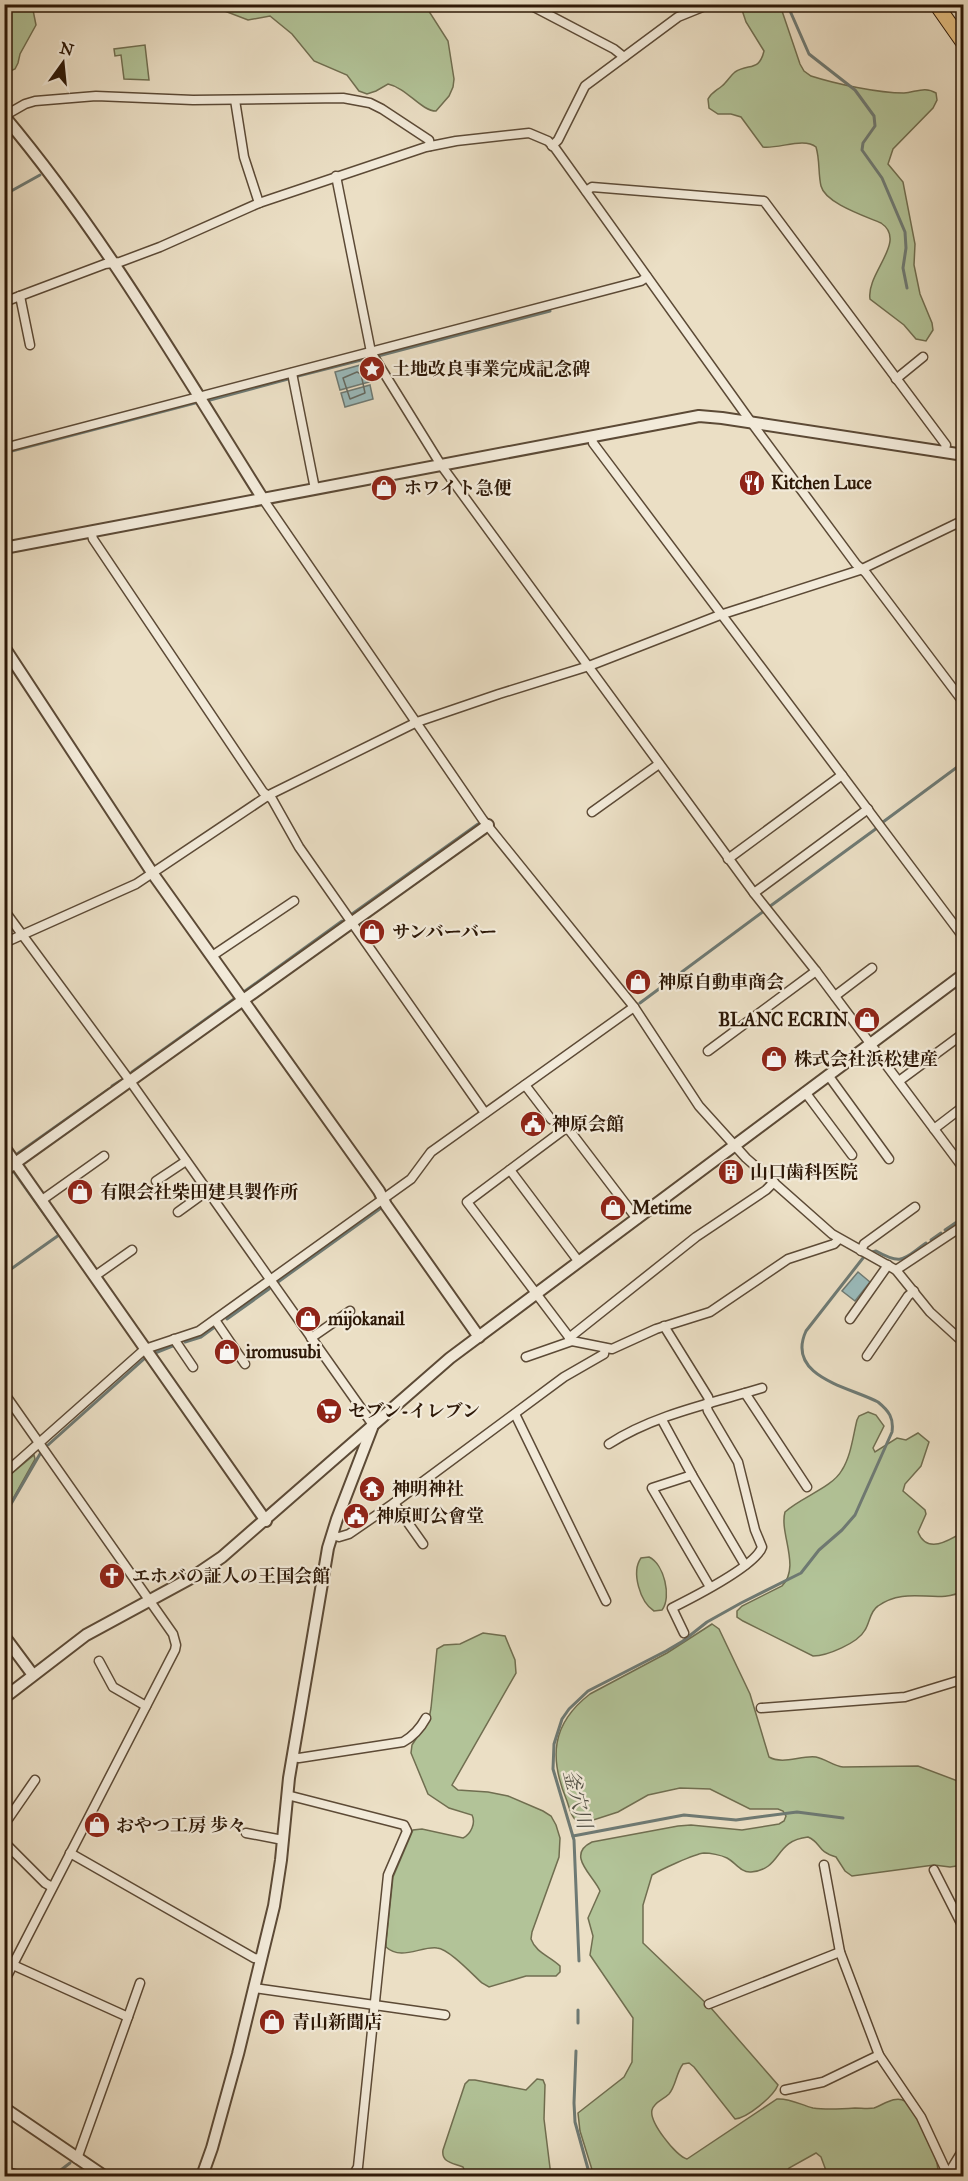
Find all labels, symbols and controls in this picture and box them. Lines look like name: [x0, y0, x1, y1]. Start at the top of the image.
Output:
north arrow: [33, 33, 93, 93]
text: N: [58, 38, 76, 60]
place icon: 土地改良事業完成記念碑: [357, 354, 387, 384]
place label: 土地改良事業完成記念碑: [392, 358, 590, 380]
restaurant icon: Kitchen Luce: [737, 468, 767, 498]
place label: Kitchen Luce: [771, 472, 872, 494]
shop icon: ホワイト急便: [369, 473, 399, 503]
place label: ホワイト急便: [404, 477, 511, 499]
shop icon: サンバーバー: [357, 917, 387, 947]
place label: サンバーバー: [392, 921, 497, 943]
shop icon: 神原自動車商会: [623, 967, 653, 997]
place label: 神原自動車商会: [658, 971, 784, 993]
shop icon: BLANC ECRIN: [852, 1005, 882, 1035]
place label: BLANC ECRIN: [718, 1009, 849, 1031]
shop icon: 株式会社浜松建産: [759, 1044, 789, 1074]
place label: 株式会社浜松建産: [794, 1048, 938, 1070]
public building icon: 神原会館: [518, 1109, 548, 1139]
place label: 神原会館: [552, 1113, 624, 1135]
building icon: 山口歯科医院: [716, 1157, 746, 1187]
place label: 山口歯科医院: [750, 1161, 858, 1183]
shop icon: 有限会社柴田建具製作所: [65, 1177, 95, 1207]
place label: 有限会社柴田建具製作所: [100, 1181, 298, 1203]
shop icon: Metime: [598, 1193, 628, 1223]
place label: Metime: [632, 1197, 692, 1219]
shop icon: mijokanail: [293, 1304, 323, 1334]
place label: mijokanail: [327, 1308, 406, 1331]
shop icon: iromusubi: [212, 1337, 242, 1367]
place label: iromusubi: [246, 1341, 322, 1363]
supermarket icon: セブン-イレブン: [314, 1396, 344, 1426]
place label: セブン-イレブン: [348, 1400, 480, 1422]
temple icon: 神明神社: [357, 1474, 387, 1504]
place label: 神明神社: [392, 1478, 464, 1500]
public building icon: 神原町公會堂: [341, 1501, 371, 1531]
place label: 神原町公會堂: [376, 1505, 484, 1527]
church icon: エホバの証人の王国会館: [97, 1561, 127, 1591]
place label: エホバの証人の王国会館: [132, 1565, 330, 1587]
water label: 釜穴川: [559, 1767, 598, 1833]
shop icon: おやつ工房 歩々: [82, 1810, 112, 1840]
place label: おやつ工房 歩々: [116, 1814, 246, 1836]
shop icon: 青山新聞店: [257, 2007, 287, 2037]
place label: 青山新聞店: [292, 2011, 382, 2033]

